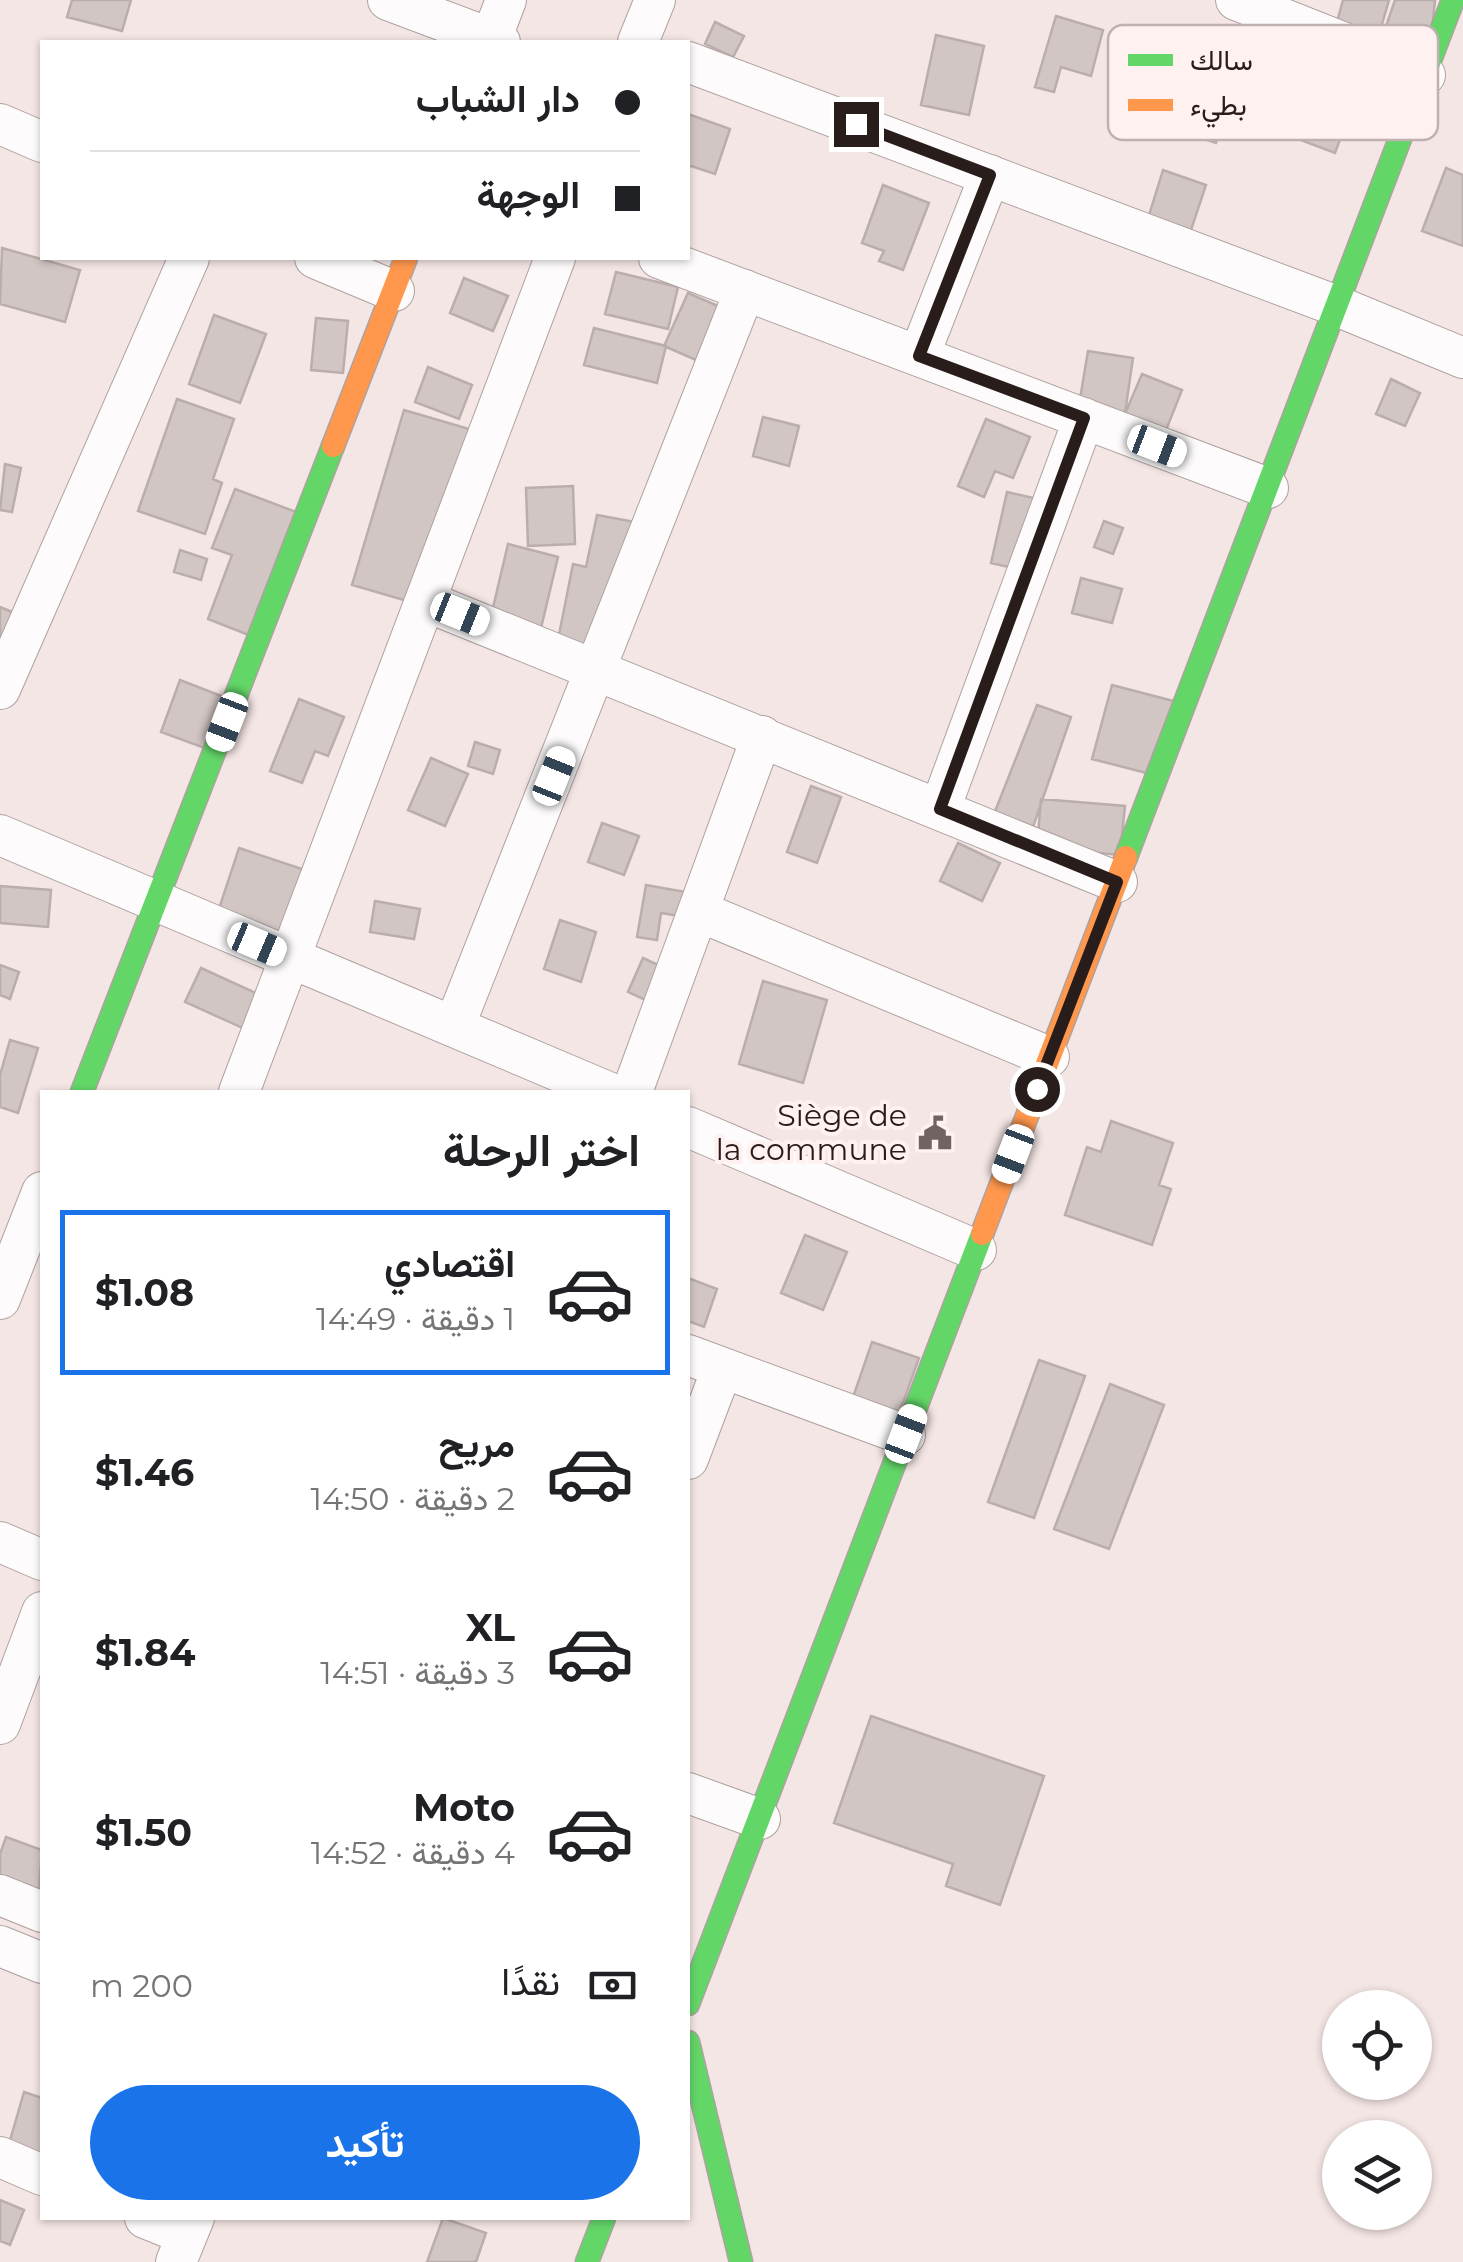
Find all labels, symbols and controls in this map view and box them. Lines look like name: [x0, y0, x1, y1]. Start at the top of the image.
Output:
legend: [1108, 25, 1438, 140]
text: سالك: [1190, 43, 1253, 77]
text: دار الشباب: [416, 75, 580, 122]
text: بطيء: [1190, 88, 1247, 128]
route end: [834, 102, 879, 147]
text: الوجهة: [477, 171, 580, 218]
car: [1124, 421, 1190, 471]
car: [427, 589, 493, 639]
car: [202, 689, 252, 755]
car: [529, 743, 579, 809]
car: [224, 918, 290, 970]
route start: [1015, 1067, 1060, 1112]
place label: Siège de la commune: [716, 1097, 907, 1168]
public building icon: Siège de la commune: [916, 1114, 954, 1152]
car: [988, 1121, 1038, 1187]
text: اختر الرحلة: [443, 1122, 640, 1177]
text: اقتصادي: [384, 1240, 515, 1287]
icon: car: [545, 1248, 635, 1338]
text: $1.08: [95, 1269, 194, 1316]
text: 1 دقيقة · 14:49: [316, 1299, 515, 1338]
car: [881, 1401, 931, 1467]
text: مريح: [439, 1420, 515, 1467]
icon: car: [545, 1428, 635, 1518]
text: $1.46: [95, 1449, 194, 1496]
text: 2 دقيقة · 14:50: [311, 1479, 515, 1518]
text: XL: [466, 1604, 515, 1651]
icon: car: [545, 1608, 635, 1698]
text: $1.84: [95, 1629, 195, 1676]
text: 3 دقيقة · 14:51: [320, 1653, 515, 1692]
text: Moto: [413, 1784, 515, 1831]
icon: car: [545, 1788, 635, 1878]
text: $1.50: [95, 1809, 192, 1856]
text: 4 دقيقة · 14:52: [311, 1833, 515, 1872]
text: نقدًا: [501, 1958, 560, 2005]
icon: cash: [585, 1958, 640, 2013]
text: 200 m: [90, 1966, 193, 2005]
map controls: [1322, 1990, 1432, 2230]
button: locate: [1322, 1990, 1432, 2100]
button: تأكيد: [90, 2085, 640, 2200]
button: layers: [1322, 2120, 1432, 2230]

